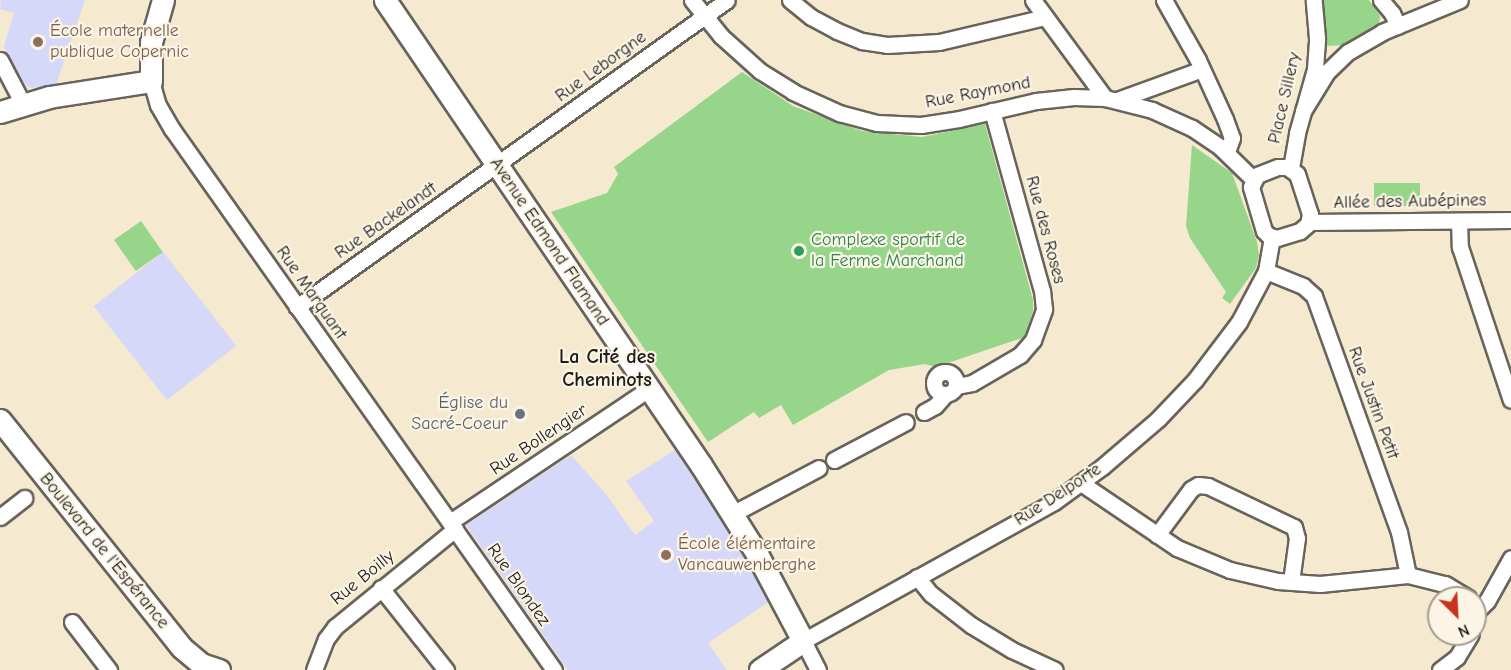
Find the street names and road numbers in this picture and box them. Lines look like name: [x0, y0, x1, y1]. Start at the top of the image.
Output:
street label: Rue Leborgne: [551, 27, 651, 107]
street label: Place Sillery: [1264, 50, 1306, 146]
street label: Rue Raymond: [924, 72, 1032, 114]
street label: Avenue Edmond Flamand: [485, 154, 613, 330]
street label: Rue des Roses: [1020, 174, 1070, 286]
street label: Rue Backelandt: [331, 178, 441, 264]
street label: Allée des Aubépines: [1333, 190, 1487, 214]
street label: Rue Marquant: [271, 242, 351, 344]
street label: Rue Justin Petit: [1343, 344, 1403, 462]
street label: Rue Bollengier: [486, 400, 592, 480]
street label: Rue Delporte: [1011, 459, 1105, 531]
street label: Boulevard de l'Espérance: [35, 469, 173, 633]
street label: Rue Blondez: [482, 540, 554, 630]
street label: Rue Boilly: [327, 546, 399, 610]

